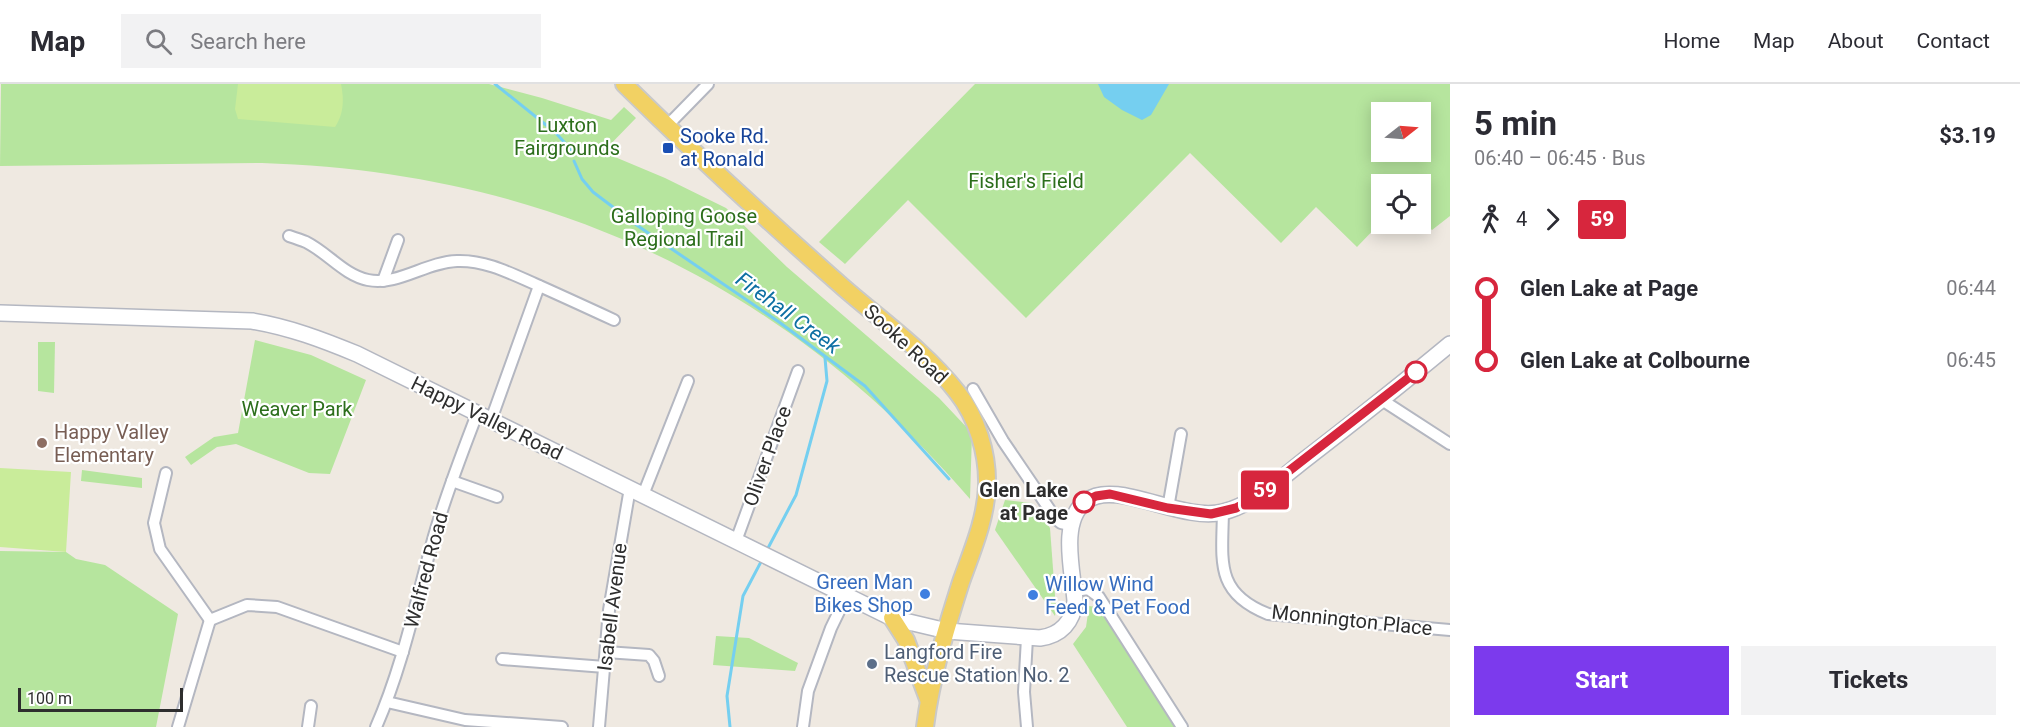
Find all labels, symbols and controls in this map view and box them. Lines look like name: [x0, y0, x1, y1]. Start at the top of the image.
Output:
search box: [121, 14, 541, 68]
text: Map: [30, 25, 85, 58]
icon: search: [142, 25, 175, 58]
text: Search here: [190, 29, 306, 54]
text: Home: [1664, 29, 1720, 53]
text: Map: [1753, 29, 1795, 53]
text: About: [1828, 29, 1884, 53]
text: Contact: [1917, 29, 1990, 53]
north arrow: [1371, 102, 1431, 162]
map controls: [1371, 102, 1431, 234]
text: 5 min: [1474, 104, 1557, 143]
park label: Luxton Fairgrounds: [514, 113, 620, 160]
text: $3.19: [1939, 123, 1996, 148]
place label: Sooke Rd. at Ronald: [680, 124, 769, 171]
marker: Sooke Rd. at Ronald: [661, 141, 675, 155]
text: 06:40 – 06:45 · Bus: [1474, 146, 1646, 170]
park label: Fisher's Field: [968, 169, 1084, 193]
button: locate: [1371, 174, 1431, 234]
icon: walk: [1474, 203, 1507, 236]
icon: forward: [1536, 203, 1569, 236]
park label: Galloping Goose Regional Trail: [611, 204, 757, 251]
text: 4: [1516, 207, 1527, 231]
text: 59: [1590, 207, 1614, 231]
water label: Firehall Creek: [731, 267, 845, 359]
text: Glen Lake at Page: [1520, 276, 1698, 301]
text: 06:44: [1946, 276, 1996, 300]
street label: Sooke Road: [859, 299, 953, 389]
text: Glen Lake at Colbourne: [1520, 348, 1750, 373]
text: 06:45: [1946, 348, 1996, 372]
unlabelled marker: [1405, 361, 1427, 383]
street label: Happy Valley Road: [407, 371, 567, 465]
park label: Weaver Park: [242, 397, 353, 421]
street label: Oliver Place: [738, 403, 796, 509]
place label: Happy Valley Elementary: [54, 420, 169, 467]
marker: Happy Valley Elementary: [35, 436, 49, 450]
line badge: 59: [1238, 470, 1292, 510]
place label: Glen Lake at Page: [979, 478, 1068, 525]
text: 59: [1253, 478, 1277, 502]
marker: Glen Lake at Page: [1073, 491, 1095, 513]
street label: Walfred Road: [399, 509, 453, 631]
street label: Isabell Avenue: [592, 542, 632, 672]
place label: Green Man Bikes Shop: [814, 570, 913, 617]
place label: Willow Wind Feed & Pet Food: [1045, 572, 1190, 619]
marker: Green Man Bikes Shop: [918, 587, 932, 601]
marker: Willow Wind Feed & Pet Food: [1026, 588, 1040, 602]
street label: Monnington Place: [1271, 600, 1433, 640]
place label: Langford Fire Rescue Station No. 2: [884, 640, 1070, 687]
button: Start: [1474, 646, 1729, 715]
button: Tickets: [1741, 646, 1996, 715]
marker: Langford Fire Rescue Station No. 2: [865, 657, 879, 671]
scale bar: [18, 685, 183, 712]
text: 100 m: [27, 689, 72, 708]

